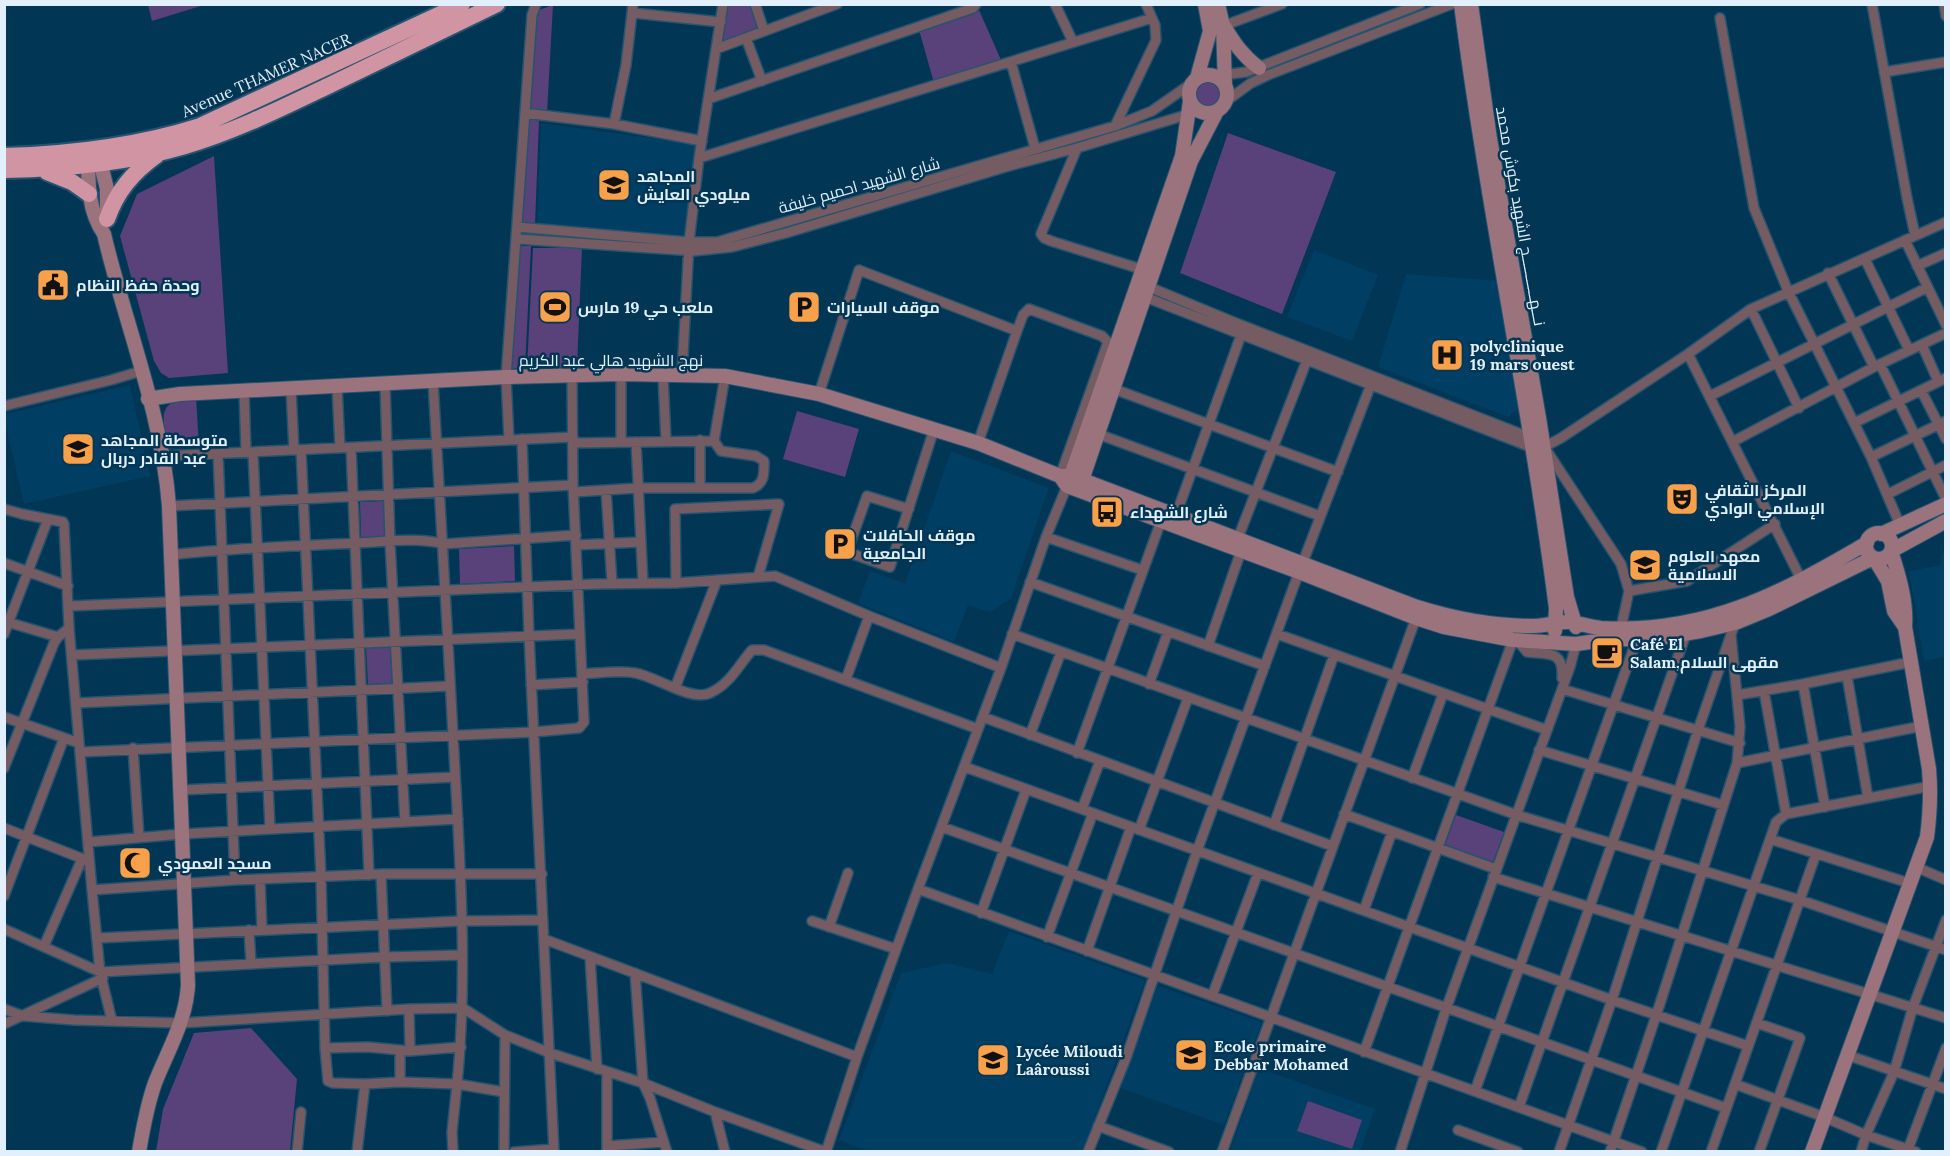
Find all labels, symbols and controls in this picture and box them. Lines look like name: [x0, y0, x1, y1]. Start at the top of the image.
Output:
street label: Avenue THAMER NACER: [177, 28, 355, 122]
street label: نـــهـــــــــــج الشهيد بكوش محمد: [1490, 105, 1550, 328]
street label: شارع الشهيد احميم خليفة: [776, 152, 943, 220]
place label: المجاهد ميلودي العايش: [637, 166, 750, 207]
school or university icon: المجاهد ميلودي العايش: [596, 167, 632, 203]
public building icon: وحدة حفظ النظام: [35, 267, 71, 303]
place label: وحدة حفظ النظام: [76, 275, 200, 297]
sports icon: ملعب حي 19 مارس: [537, 289, 573, 325]
parking icon: موقف السيارات: [786, 289, 822, 325]
place label: ملعب حي 19 مارس: [578, 297, 713, 320]
place label: موقف السيارات: [827, 297, 940, 317]
place label: polyclinique 19 mars ouest: [1470, 336, 1575, 374]
hospital icon: polyclinique 19 mars ouest: [1429, 337, 1465, 373]
street label: نهج الشهيد هالي عبد الكريم: [519, 350, 703, 374]
place label: متوسطة المجاهد عبد القادر دربال: [101, 430, 228, 468]
school or university icon: متوسطة المجاهد عبد القادر دربال: [60, 431, 96, 467]
place label: المركز الثقافي الإسلامي الوادي: [1705, 480, 1825, 521]
theatre icon: المركز الثقافي الإسلامي الوادي: [1664, 481, 1700, 517]
bus stop icon: شارع الشهداء: [1089, 494, 1125, 530]
place label: شارع الشهداء: [1130, 502, 1228, 523]
place label: موقف الحافلات الجامعية: [863, 525, 976, 563]
parking icon: موقف الحافلات الجامعية: [822, 526, 858, 562]
place label: معهد العلوم الاسلامية: [1668, 546, 1760, 584]
school or university icon: معهد العلوم الاسلامية: [1627, 547, 1663, 583]
place label: Café El Salam,مقهى السلام: [1630, 634, 1779, 674]
cafe icon: Café El Salam,مقهى السلام: [1589, 635, 1625, 671]
mosque icon: مسجد العمودي: [117, 845, 153, 881]
place label: مسجد العمودي: [158, 853, 272, 876]
place label: Ecole primaire Debbar Mohamed: [1214, 1036, 1349, 1074]
school or university icon: Ecole primaire Debbar Mohamed: [1173, 1037, 1209, 1073]
place label: Lycée Miloudi Laâroussi: [1016, 1041, 1123, 1079]
school or university icon: Lycée Miloudi Laâroussi: [975, 1042, 1011, 1078]

